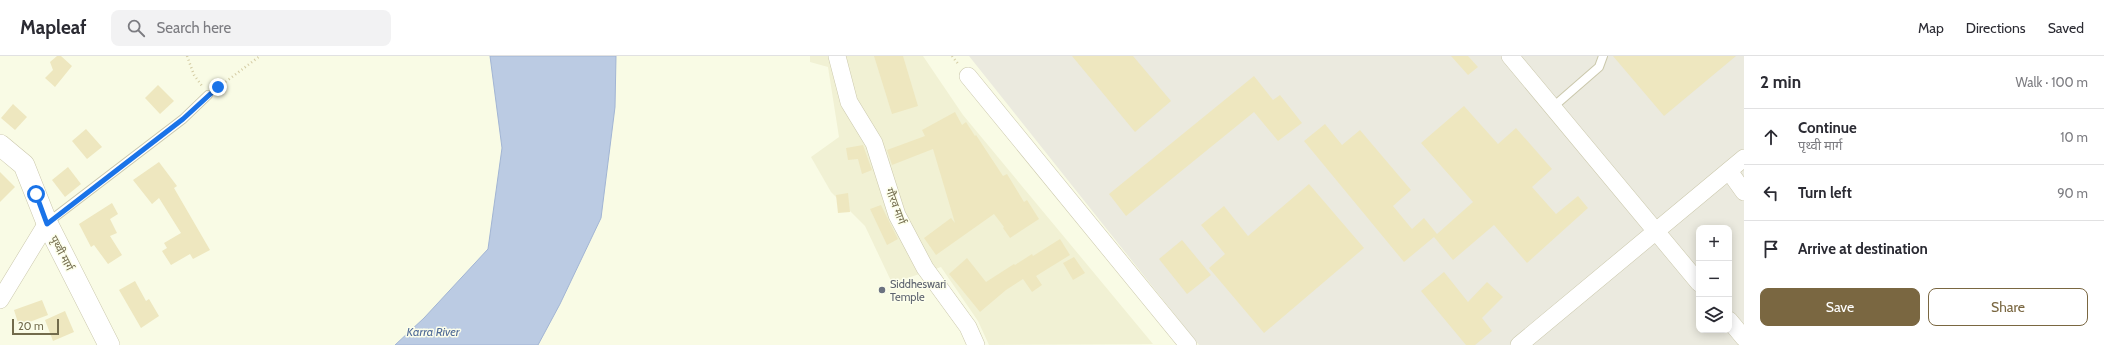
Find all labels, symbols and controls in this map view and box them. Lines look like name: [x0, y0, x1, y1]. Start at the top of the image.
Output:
search box: [111, 10, 391, 46]
text: Mapleaf: [20, 16, 87, 39]
icon: search: [125, 17, 147, 39]
text: Search here: [157, 19, 231, 37]
text: Map: [1918, 19, 1944, 37]
text: Directions: [1966, 19, 2026, 37]
text: Saved: [2048, 19, 2084, 37]
text: 2 min: [1760, 72, 1801, 92]
text: Walk · 100 m: [2015, 74, 2088, 90]
route end: [209, 78, 227, 96]
text: Continue: [1798, 119, 1857, 137]
icon: ahead: [1760, 126, 1782, 148]
text: 10 m: [2060, 129, 2088, 145]
text: पृथ्वी मार्ग: [1798, 137, 1842, 153]
icon: left: [1760, 182, 1782, 204]
text: Turn left: [1798, 184, 1852, 202]
route start: [27, 185, 45, 203]
text: 90 m: [2057, 185, 2088, 201]
street label: गौरव मार्ग: [883, 186, 910, 227]
map controls: [1696, 225, 1732, 333]
button: +: [1696, 225, 1732, 261]
street label: पृथ्वी मार्ग: [47, 233, 77, 274]
icon: arrive: [1760, 238, 1782, 260]
text: Arrive at destination: [1798, 240, 1928, 258]
button: −: [1696, 261, 1732, 297]
place label: Siddheswari Temple: [890, 277, 946, 304]
marker: Siddheswari Temple: [877, 285, 887, 295]
button: Save: [1760, 288, 1920, 326]
button: Share: [1928, 288, 2088, 326]
button: layers: [1696, 297, 1732, 333]
scale bar: [12, 317, 59, 336]
text: 20 m: [18, 319, 44, 333]
water label: Karra River: [407, 324, 461, 339]

